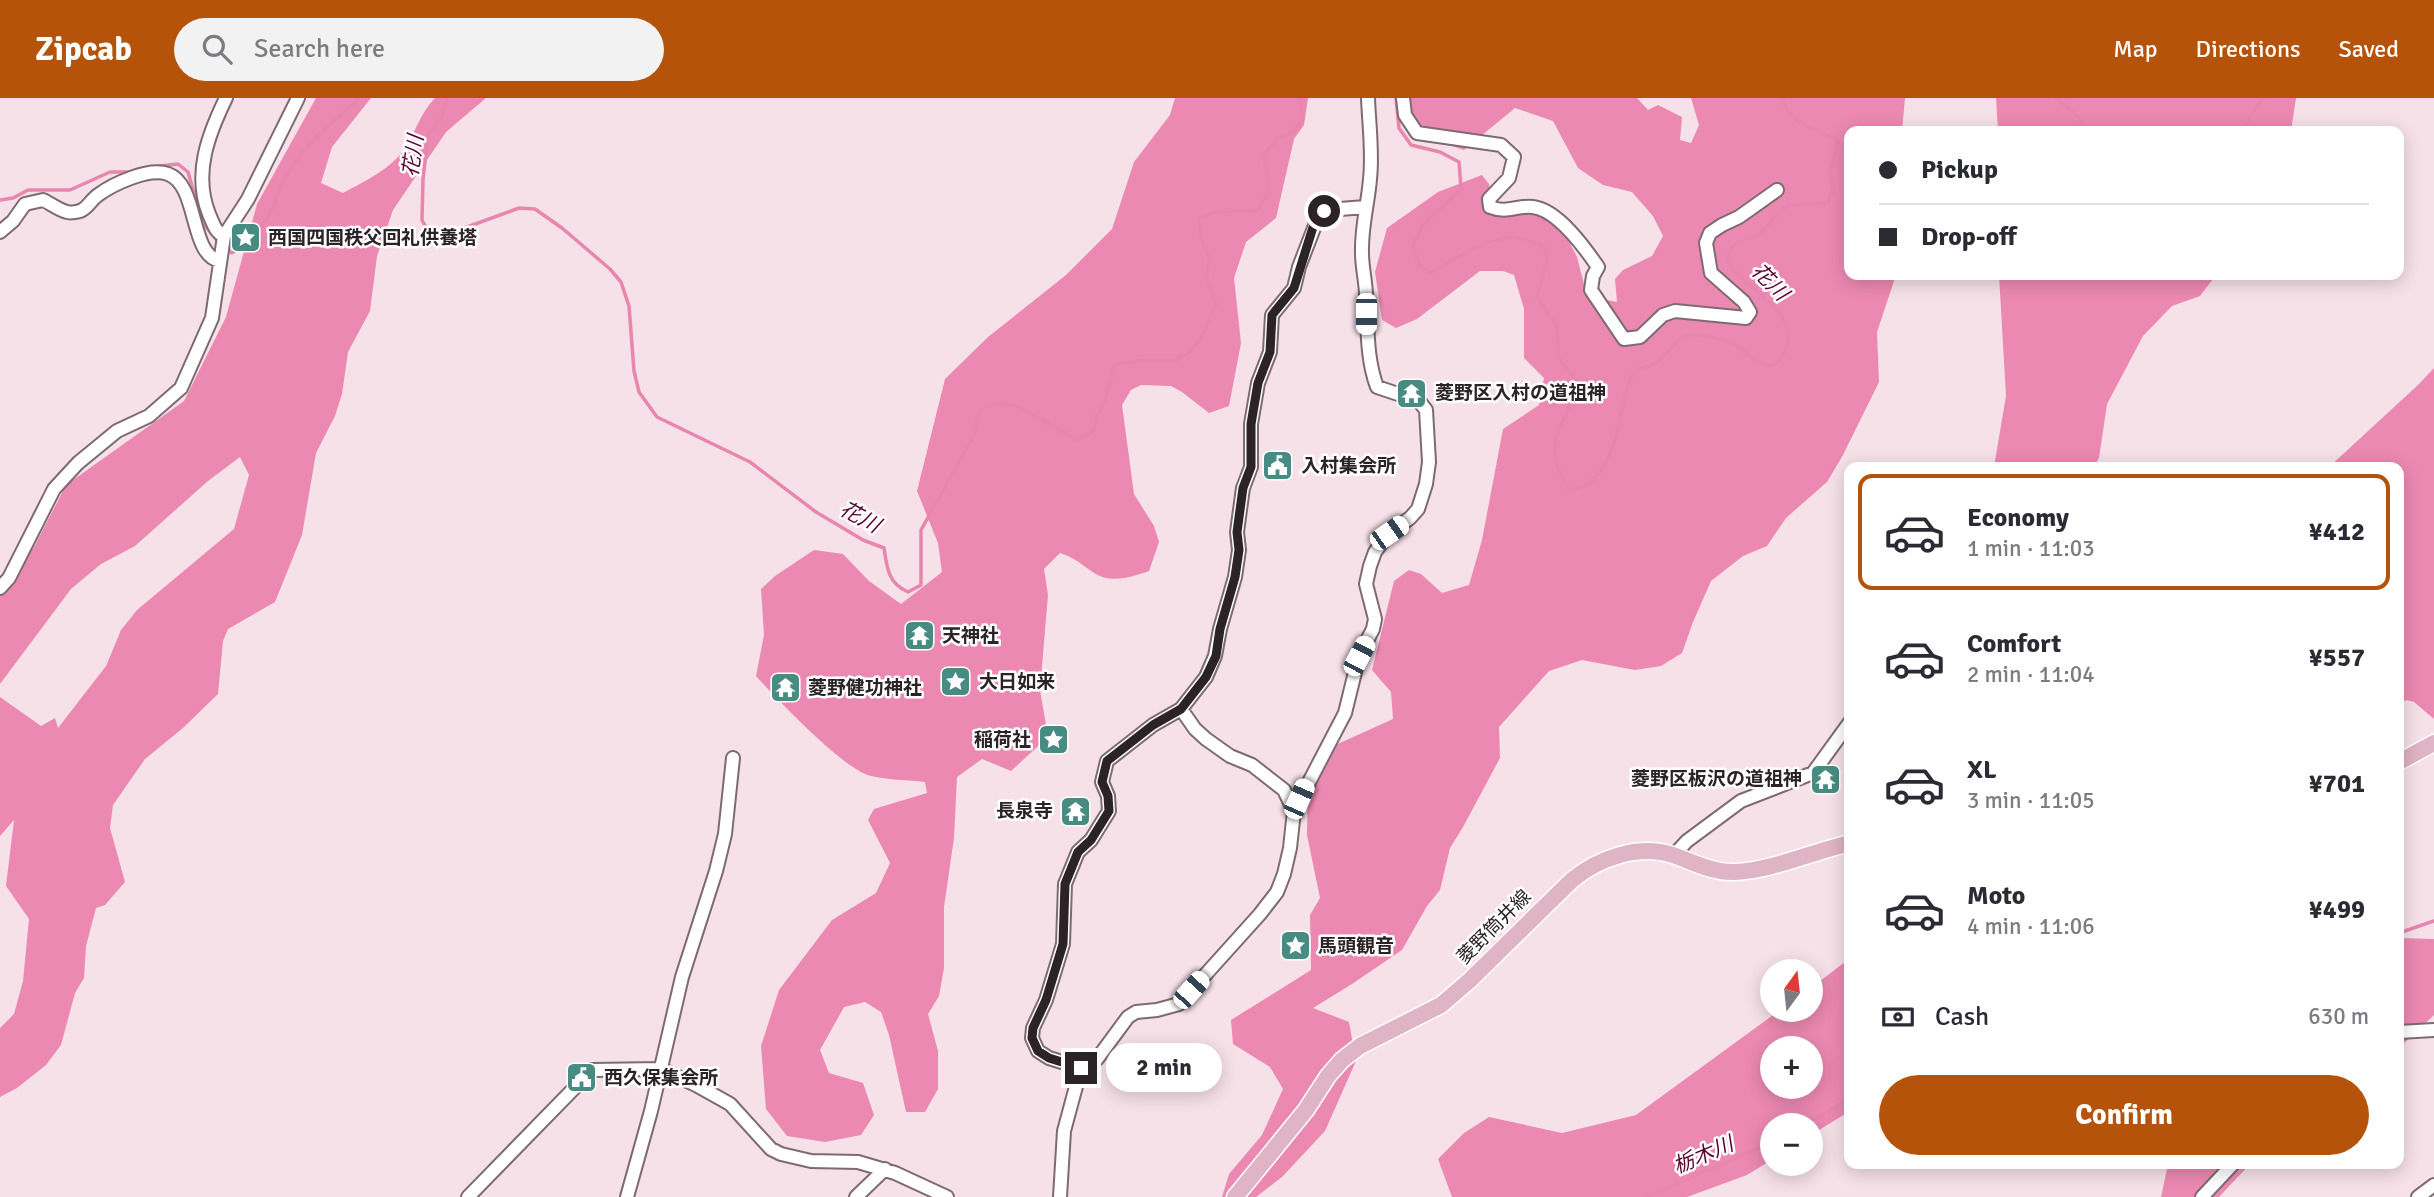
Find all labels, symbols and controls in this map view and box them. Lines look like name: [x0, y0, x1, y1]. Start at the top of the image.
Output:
search box: [174, 18, 664, 81]
text: Zipcab: [35, 29, 132, 70]
icon: search: [198, 30, 236, 68]
text: Search here: [254, 33, 385, 65]
text: Map: [2113, 34, 2158, 64]
text: Directions: [2196, 34, 2301, 64]
text: Saved: [2339, 34, 2399, 64]
water label: 花川: [397, 131, 429, 179]
text: Pickup: [1921, 154, 1998, 186]
route start: [1308, 195, 1340, 227]
place icon: 西国四国秩父回礼供養塔: [228, 221, 262, 255]
text: Drop-off: [1921, 221, 2017, 253]
place label: 西国四国秩父回礼供養塔: [268, 226, 477, 250]
water label: 花川: [1746, 258, 1795, 307]
car: [1356, 293, 1377, 335]
temple icon: 菱野区入村の道祖神: [1395, 376, 1429, 410]
place label: 菱野区入村の道祖神: [1435, 381, 1606, 405]
public building icon: 入村集会所: [1261, 449, 1295, 483]
place label: 入村集会所: [1301, 454, 1396, 478]
water label: 花川: [835, 496, 886, 539]
icon: car: [1883, 501, 1946, 564]
text: Economy: [1967, 502, 2069, 534]
car: [1366, 512, 1413, 554]
text: ¥412: [2309, 516, 2365, 548]
text: 1 min · 11:03: [1967, 534, 2095, 563]
temple icon: 天神社: [902, 619, 936, 653]
place label: 天神社: [942, 624, 999, 648]
icon: car: [1883, 627, 1946, 690]
text: Comfort: [1967, 628, 2061, 660]
car: [1340, 633, 1379, 679]
text: ¥557: [2309, 642, 2365, 674]
text: 2 min · 11:04: [1967, 660, 2095, 689]
place icon: 大日如来: [939, 665, 973, 699]
place label: 大日如来: [979, 670, 1055, 694]
temple icon: 菱野健功神社: [768, 671, 802, 705]
place label: 菱野健功神社: [808, 676, 922, 700]
place icon: 稲荷社: [1037, 723, 1071, 757]
place label: 稲荷社: [974, 728, 1031, 752]
icon: car: [1883, 753, 1946, 816]
text: XL: [1967, 754, 1997, 786]
temple icon: 菱野区板沢の道祖神: [1808, 762, 1842, 796]
place label: 菱野区板沢の道祖神: [1631, 767, 1802, 791]
text: ¥701: [2309, 768, 2365, 800]
car: [1281, 776, 1318, 822]
text: 3 min · 11:05: [1967, 786, 2095, 815]
temple icon: 長泉寺: [1059, 794, 1093, 828]
place label: 長泉寺: [996, 799, 1053, 823]
icon: car: [1883, 879, 1946, 942]
text: Moto: [1967, 880, 2025, 912]
street label: 菱野筒井線: [1452, 885, 1536, 969]
text: ¥499: [2309, 894, 2365, 926]
text: 4 min · 11:06: [1967, 912, 2095, 941]
place icon: 馬頭観音: [1278, 929, 1312, 963]
place label: 馬頭観音: [1318, 934, 1394, 958]
north arrow: [1760, 959, 1824, 1022]
map controls: [1760, 959, 1823, 1176]
car: [1170, 967, 1213, 1013]
icon: cash: [1879, 998, 1917, 1036]
text: Cash: [1935, 1001, 1989, 1033]
text: 630 m: [2308, 1002, 2369, 1031]
button: +: [1760, 1036, 1823, 1099]
callout: 2 min: [1106, 1044, 1221, 1093]
route end: [1065, 1052, 1097, 1084]
text: 2 min: [1136, 1053, 1192, 1082]
public building icon: 西久保集会所: [564, 1061, 598, 1095]
place label: 西久保集会所: [604, 1066, 718, 1090]
button: Confirm: [1879, 1075, 2369, 1155]
button: −: [1760, 1113, 1823, 1176]
water label: 栃木川: [1669, 1130, 1739, 1179]

